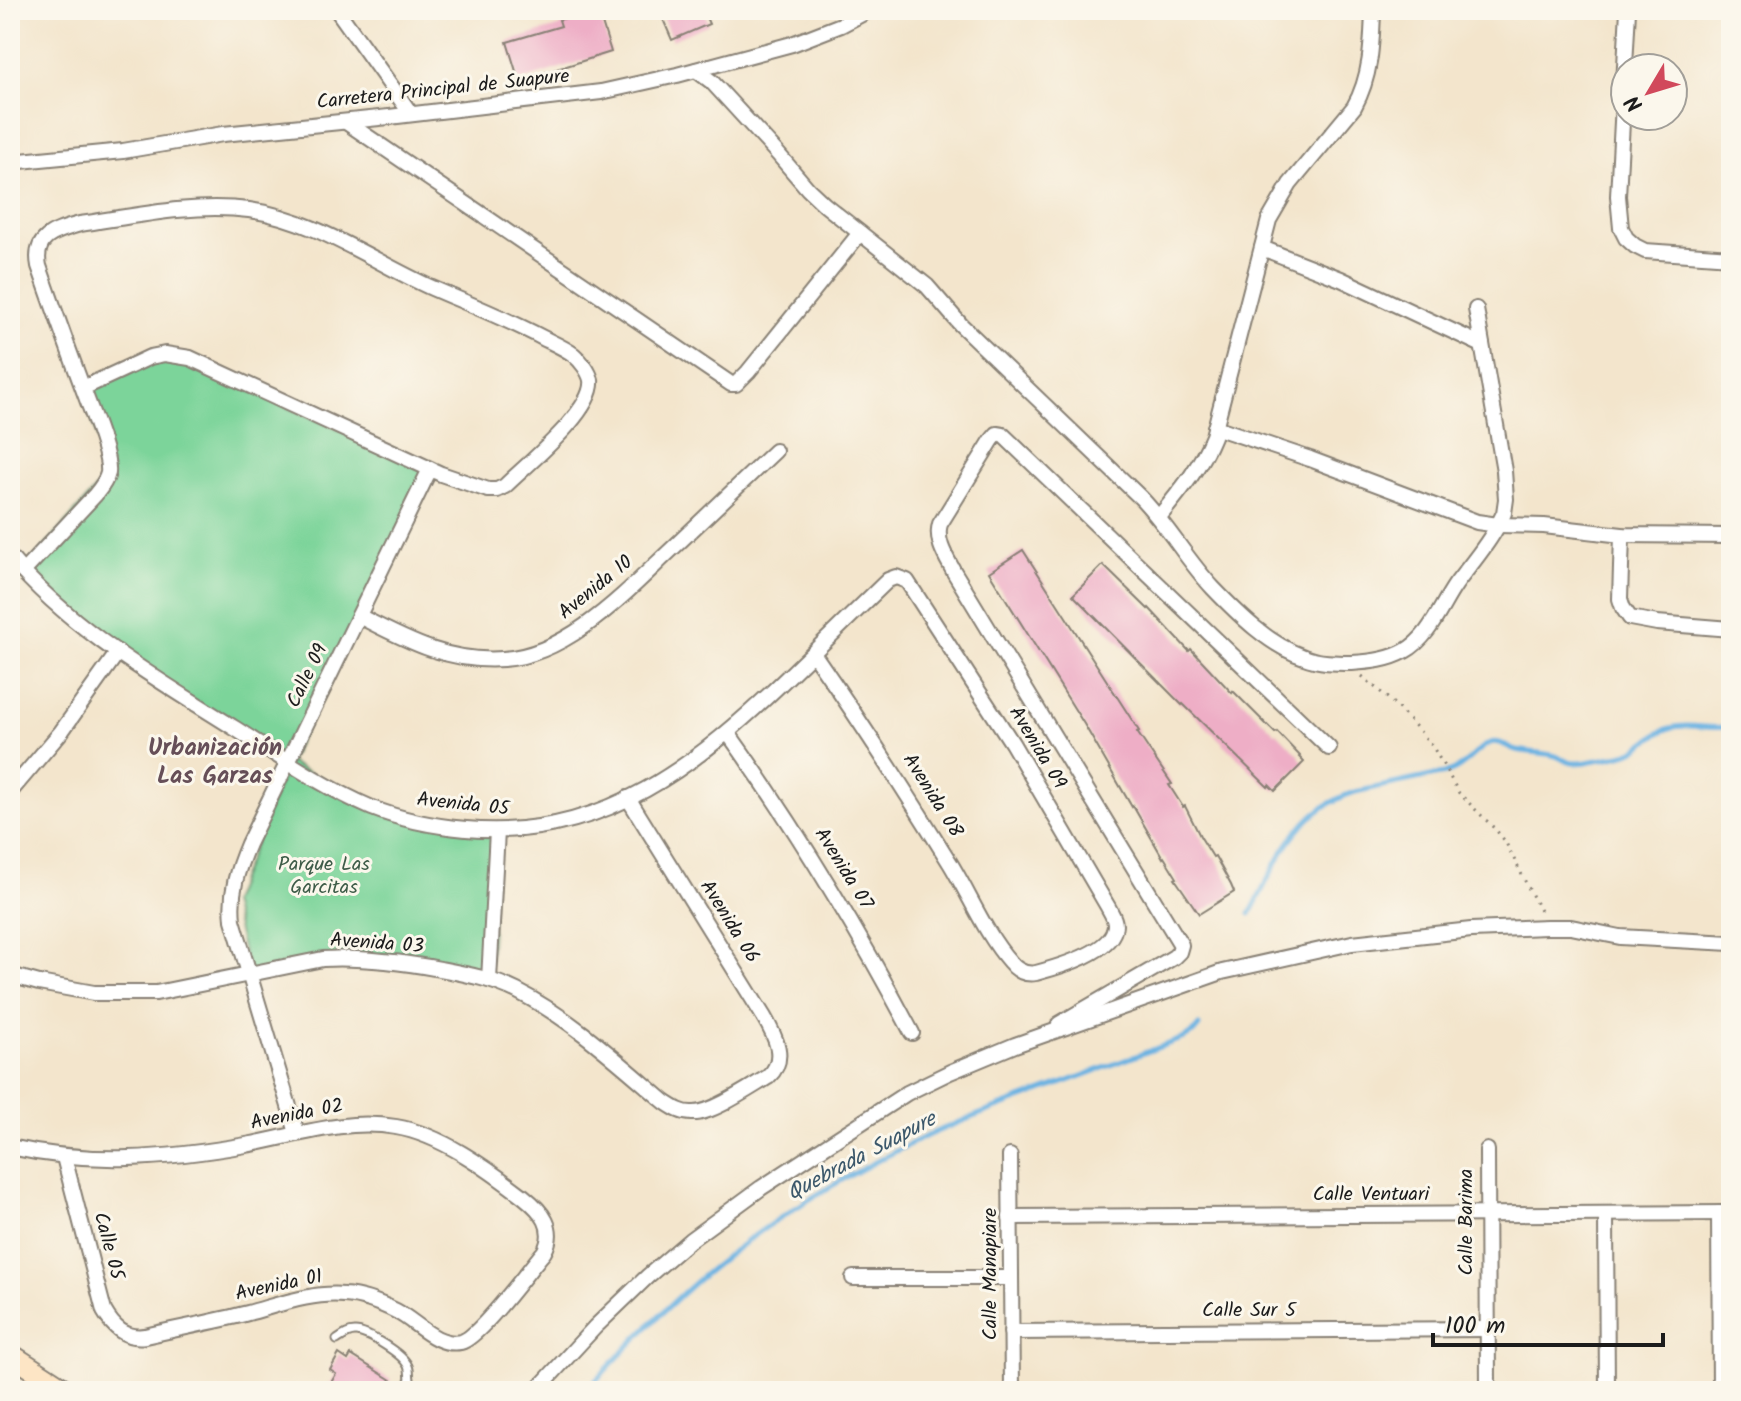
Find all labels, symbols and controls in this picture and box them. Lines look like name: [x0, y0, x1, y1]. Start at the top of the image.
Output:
north arrow: [1609, 52, 1689, 132]
street label: Carretera Principal de Suapure: [315, 61, 571, 119]
text: N: [1617, 86, 1653, 119]
street label: Avenida 10: [551, 548, 641, 628]
street label: Calle 09: [279, 638, 337, 714]
street label: Avenida 09: [1000, 700, 1075, 796]
district label: Urbanización Las Garzas: [148, 729, 282, 796]
street label: Avenida 08: [893, 747, 971, 845]
street label: Avenida 05: [415, 784, 512, 826]
street label: Avenida 07: [805, 822, 881, 917]
park label: Parque Las Garcitas: [278, 849, 370, 904]
street label: Avenida 06: [691, 874, 767, 970]
street label: Avenida 03: [329, 925, 425, 963]
street label: Avenida 02: [248, 1090, 346, 1140]
water label: Quebrada Suapure: [781, 1102, 945, 1211]
street label: Calle Barima: [1451, 1169, 1483, 1275]
street label: Calle Ventuari: [1313, 1179, 1431, 1211]
street label: Calle Manapiare: [975, 1208, 1007, 1340]
street label: Calle 05: [84, 1209, 133, 1285]
street label: Avenida 01: [232, 1261, 326, 1311]
street label: Calle Sur 5: [1202, 1295, 1297, 1327]
scale bar: [1433, 1297, 1663, 1347]
text: 100 m: [1445, 1307, 1505, 1346]

